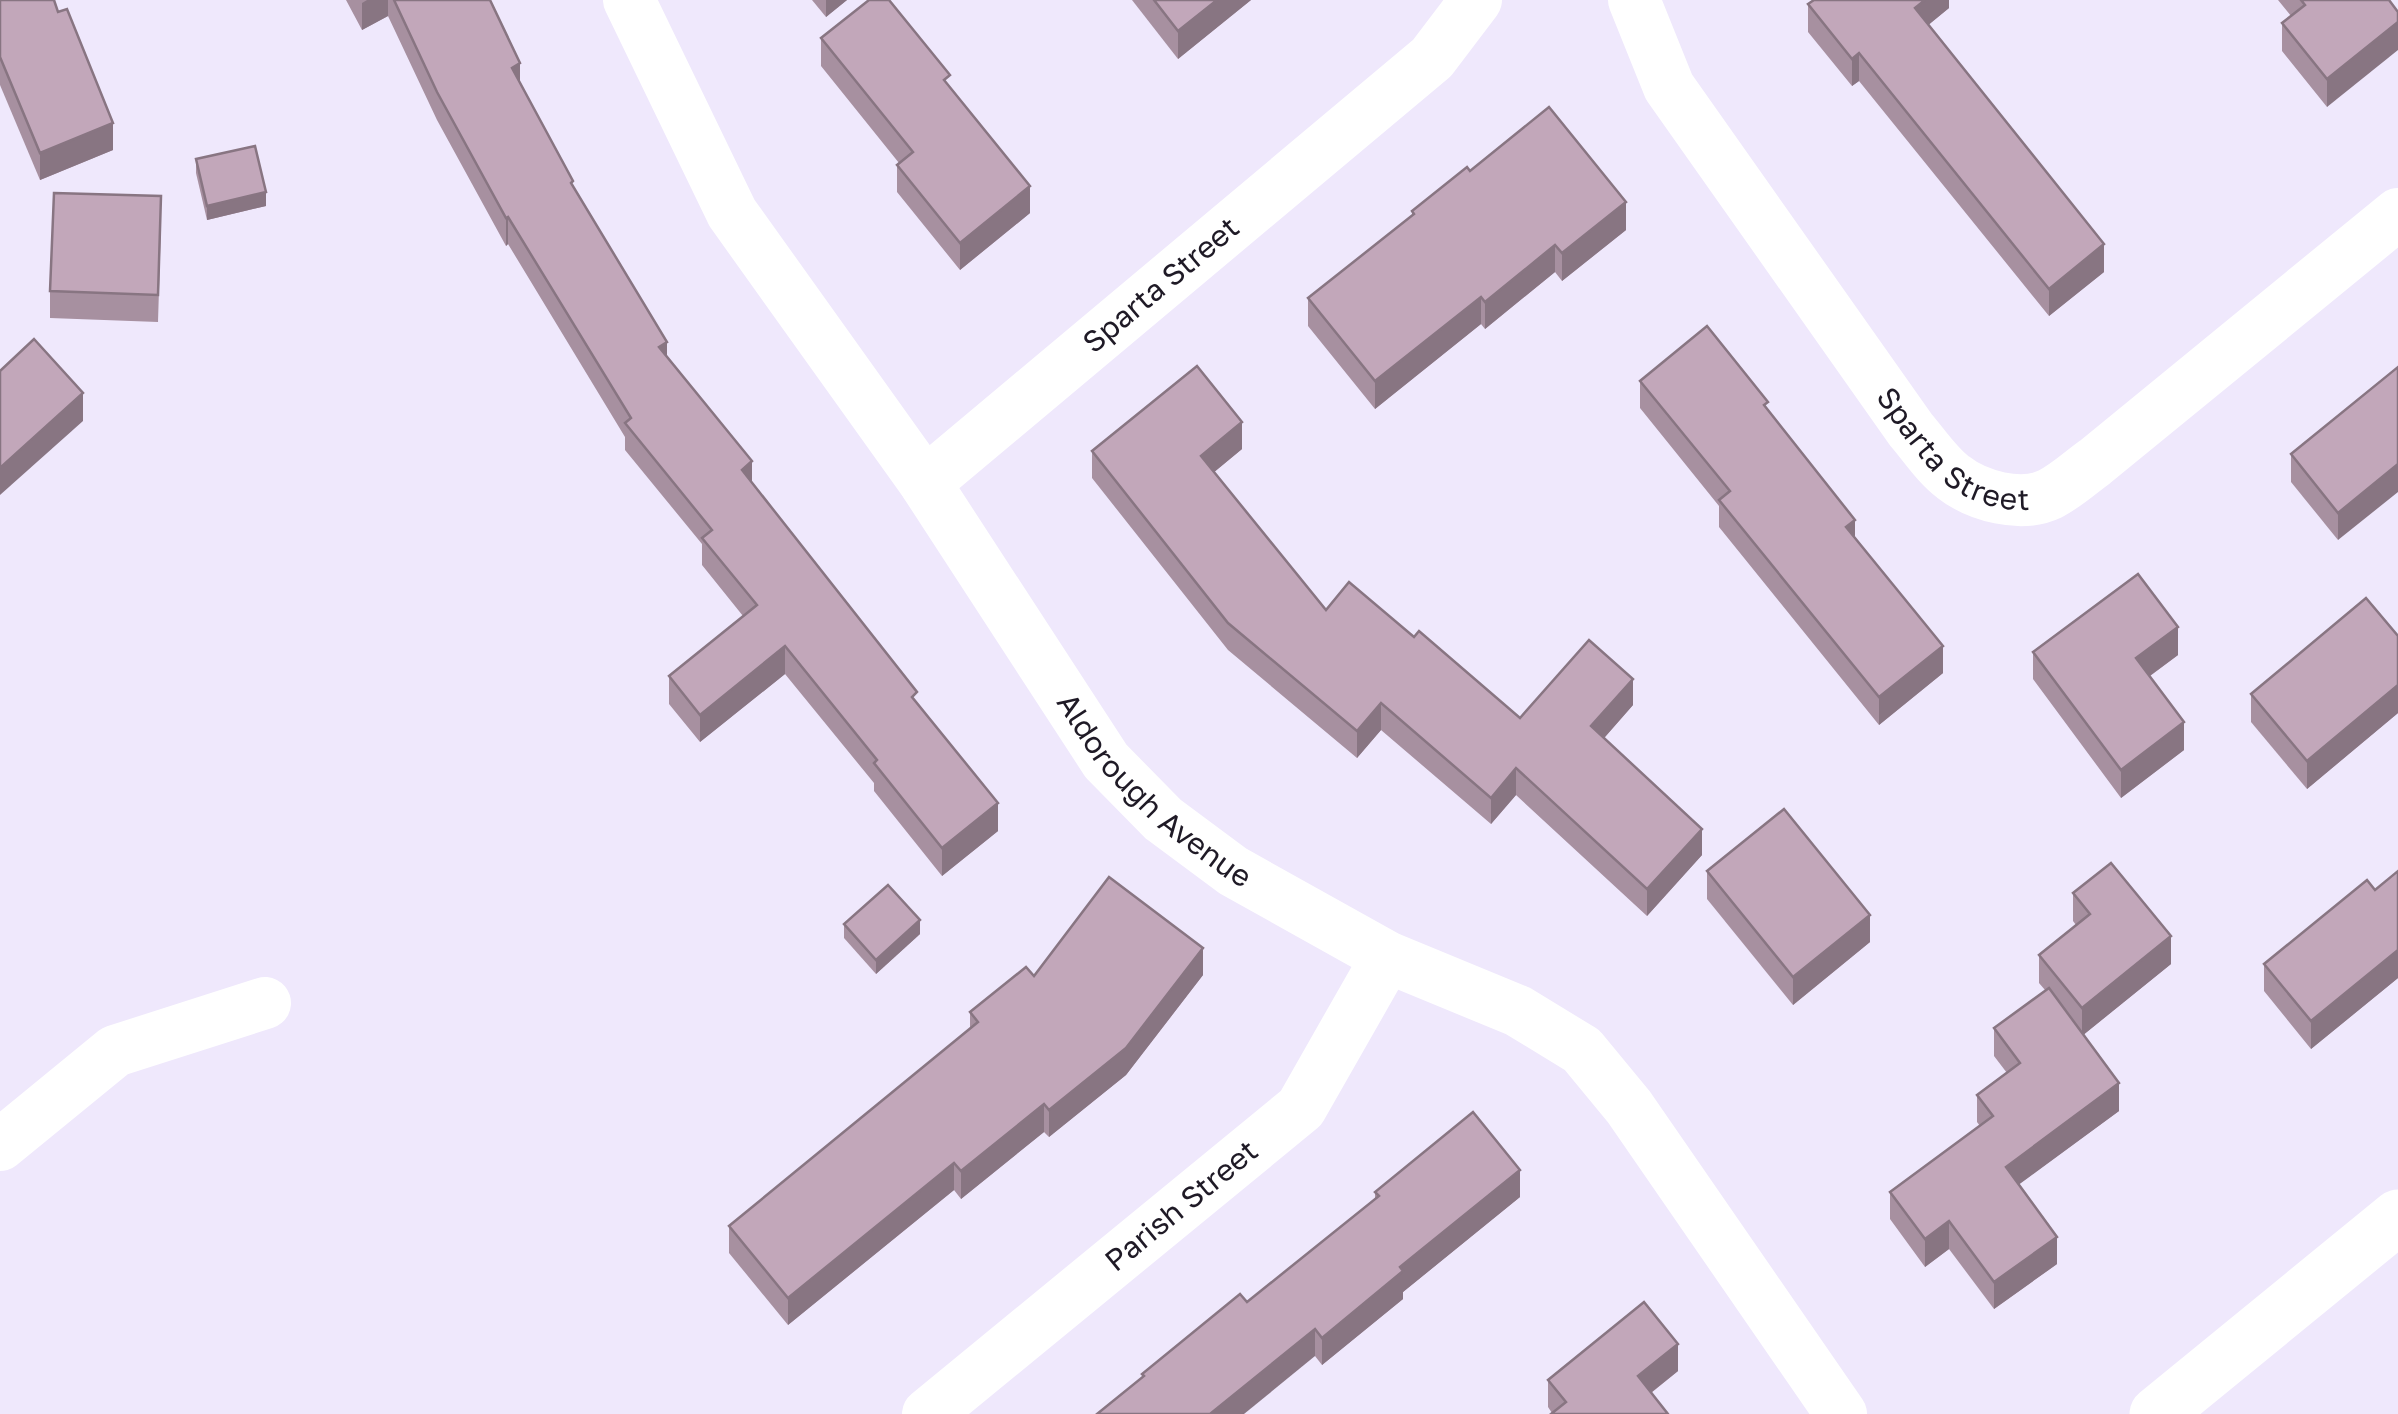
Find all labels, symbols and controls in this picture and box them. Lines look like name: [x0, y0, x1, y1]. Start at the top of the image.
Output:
street label: Sparta Street: [1075, 209, 1246, 360]
street label: Sparta Street: [1870, 380, 2030, 517]
street label: Aldorough Avenue: [1050, 686, 1258, 895]
street label: Parish Street: [1097, 1132, 1265, 1278]

